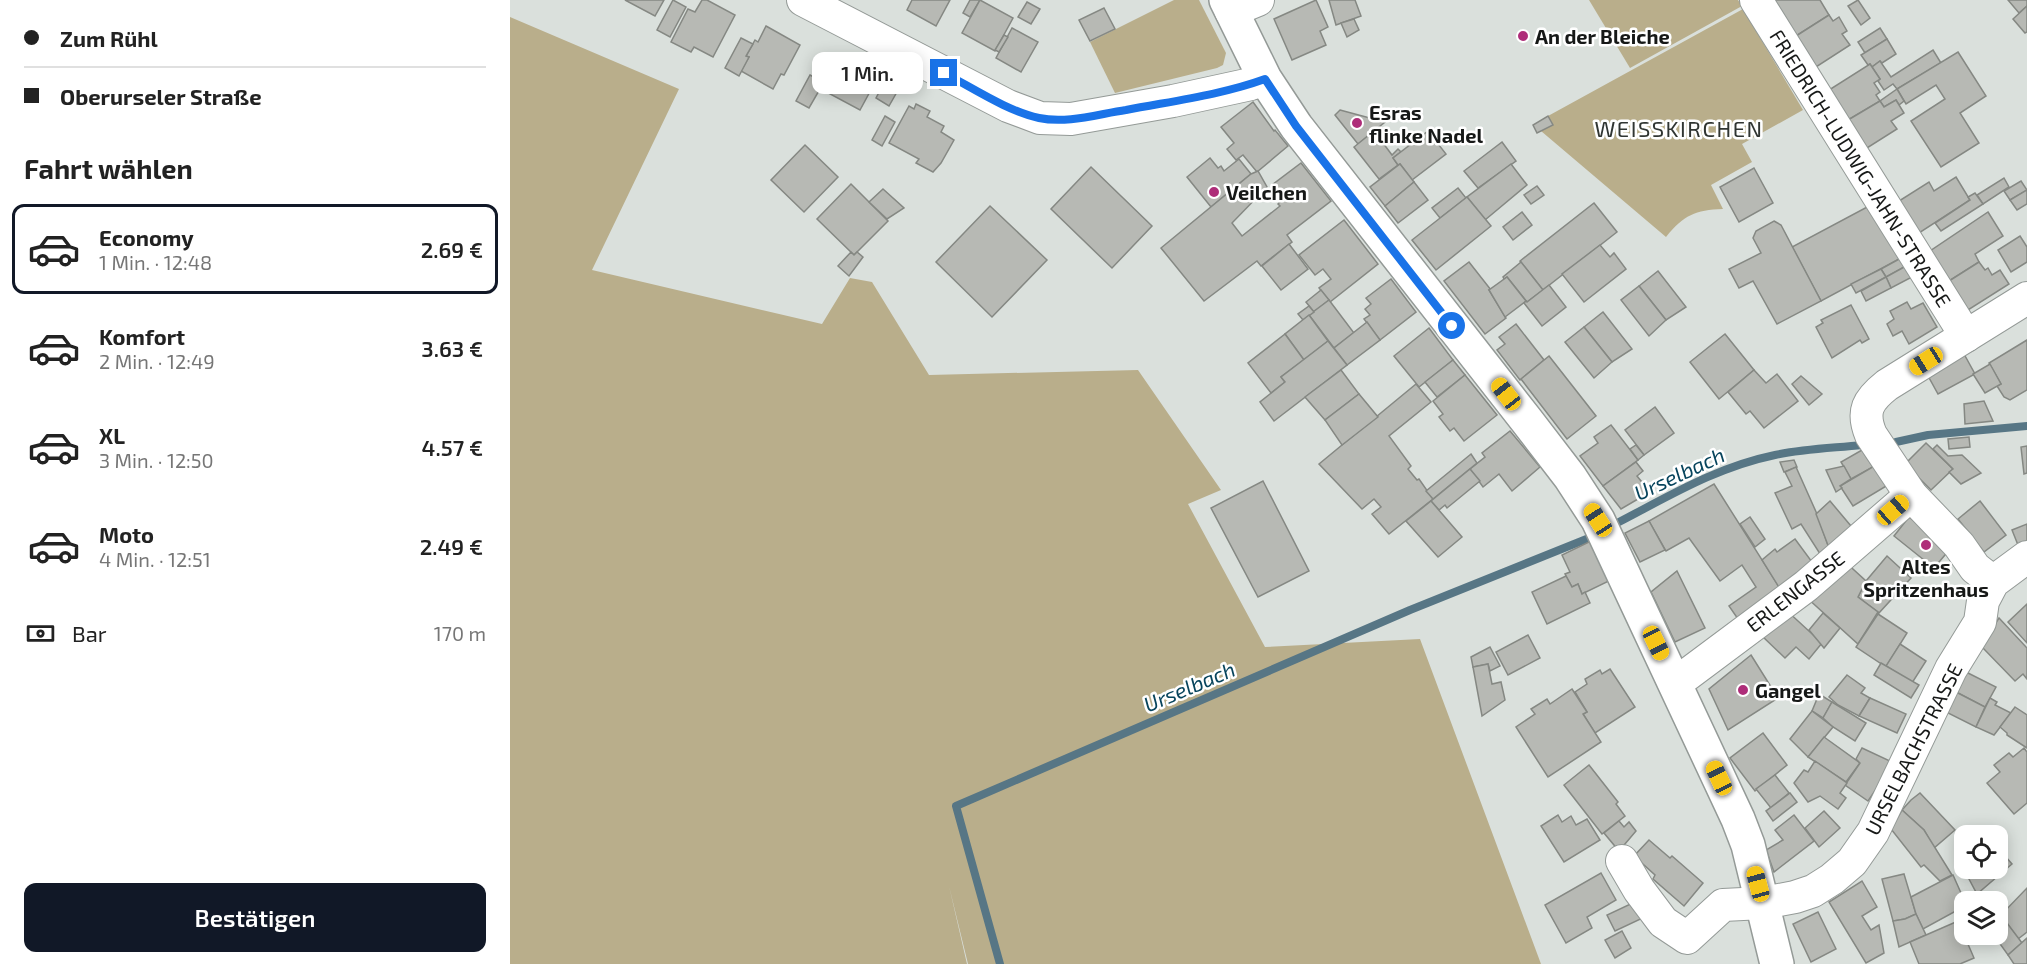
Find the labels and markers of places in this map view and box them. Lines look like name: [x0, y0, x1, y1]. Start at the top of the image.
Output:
place label: An der Bleiche: [1535, 24, 1670, 48]
marker: An der Bleiche: [1516, 29, 1530, 43]
place label: Esras flinke Nadel: [1369, 100, 1483, 147]
marker: Esras flinke Nadel: [1350, 116, 1364, 130]
place label: Veilchen: [1226, 180, 1307, 204]
marker: Veilchen: [1207, 185, 1221, 199]
marker: Altes Spritzenhaus: [1919, 538, 1933, 552]
place label: Altes Spritzenhaus: [1863, 554, 1989, 601]
place label: Gangel: [1755, 678, 1821, 702]
marker: Gangel: [1736, 683, 1750, 697]

